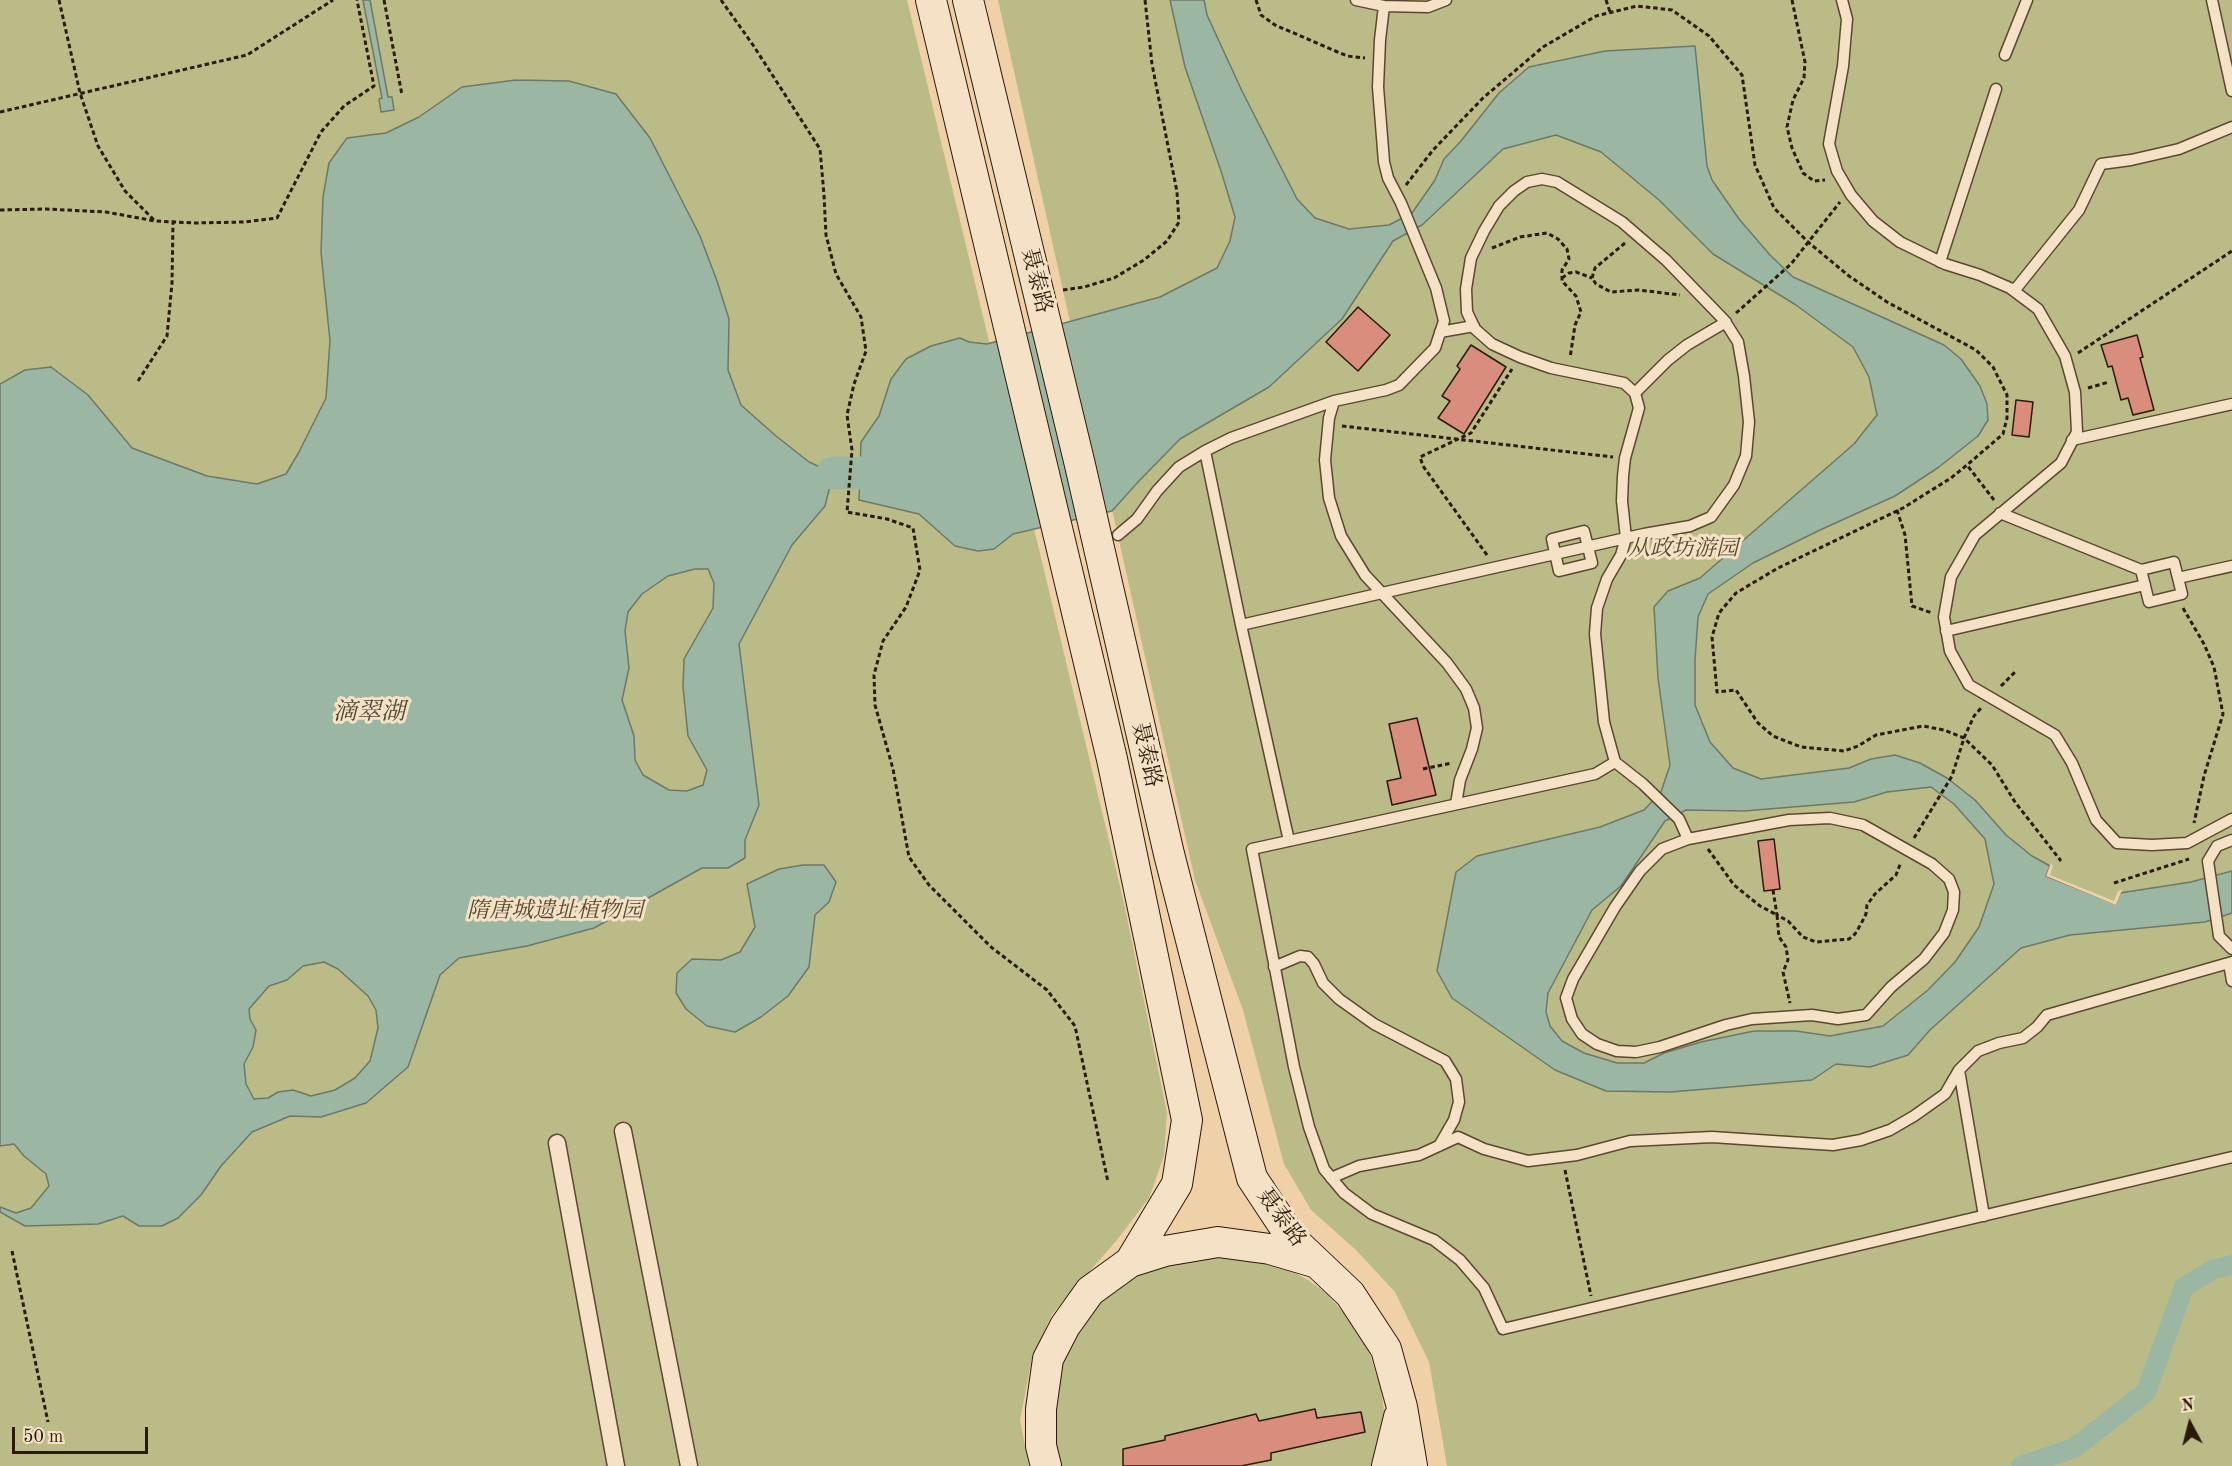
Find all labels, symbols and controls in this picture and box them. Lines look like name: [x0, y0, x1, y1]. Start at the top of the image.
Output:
street label: 聂泰路: [1015, 246, 1057, 316]
park label: 从政坊游园: [1628, 536, 1738, 562]
water label: 滴翠湖: [333, 699, 405, 727]
street label: 聂泰路: [1126, 720, 1166, 790]
park label: 隋唐城遗址植物园: [467, 898, 643, 924]
street label: 聂泰路: [1251, 1184, 1311, 1252]
north arrow: [2160, 1394, 2220, 1454]
text: N: [2181, 1397, 2195, 1415]
scale bar: [15, 1415, 152, 1453]
text: 50 m: [23, 1428, 63, 1446]

